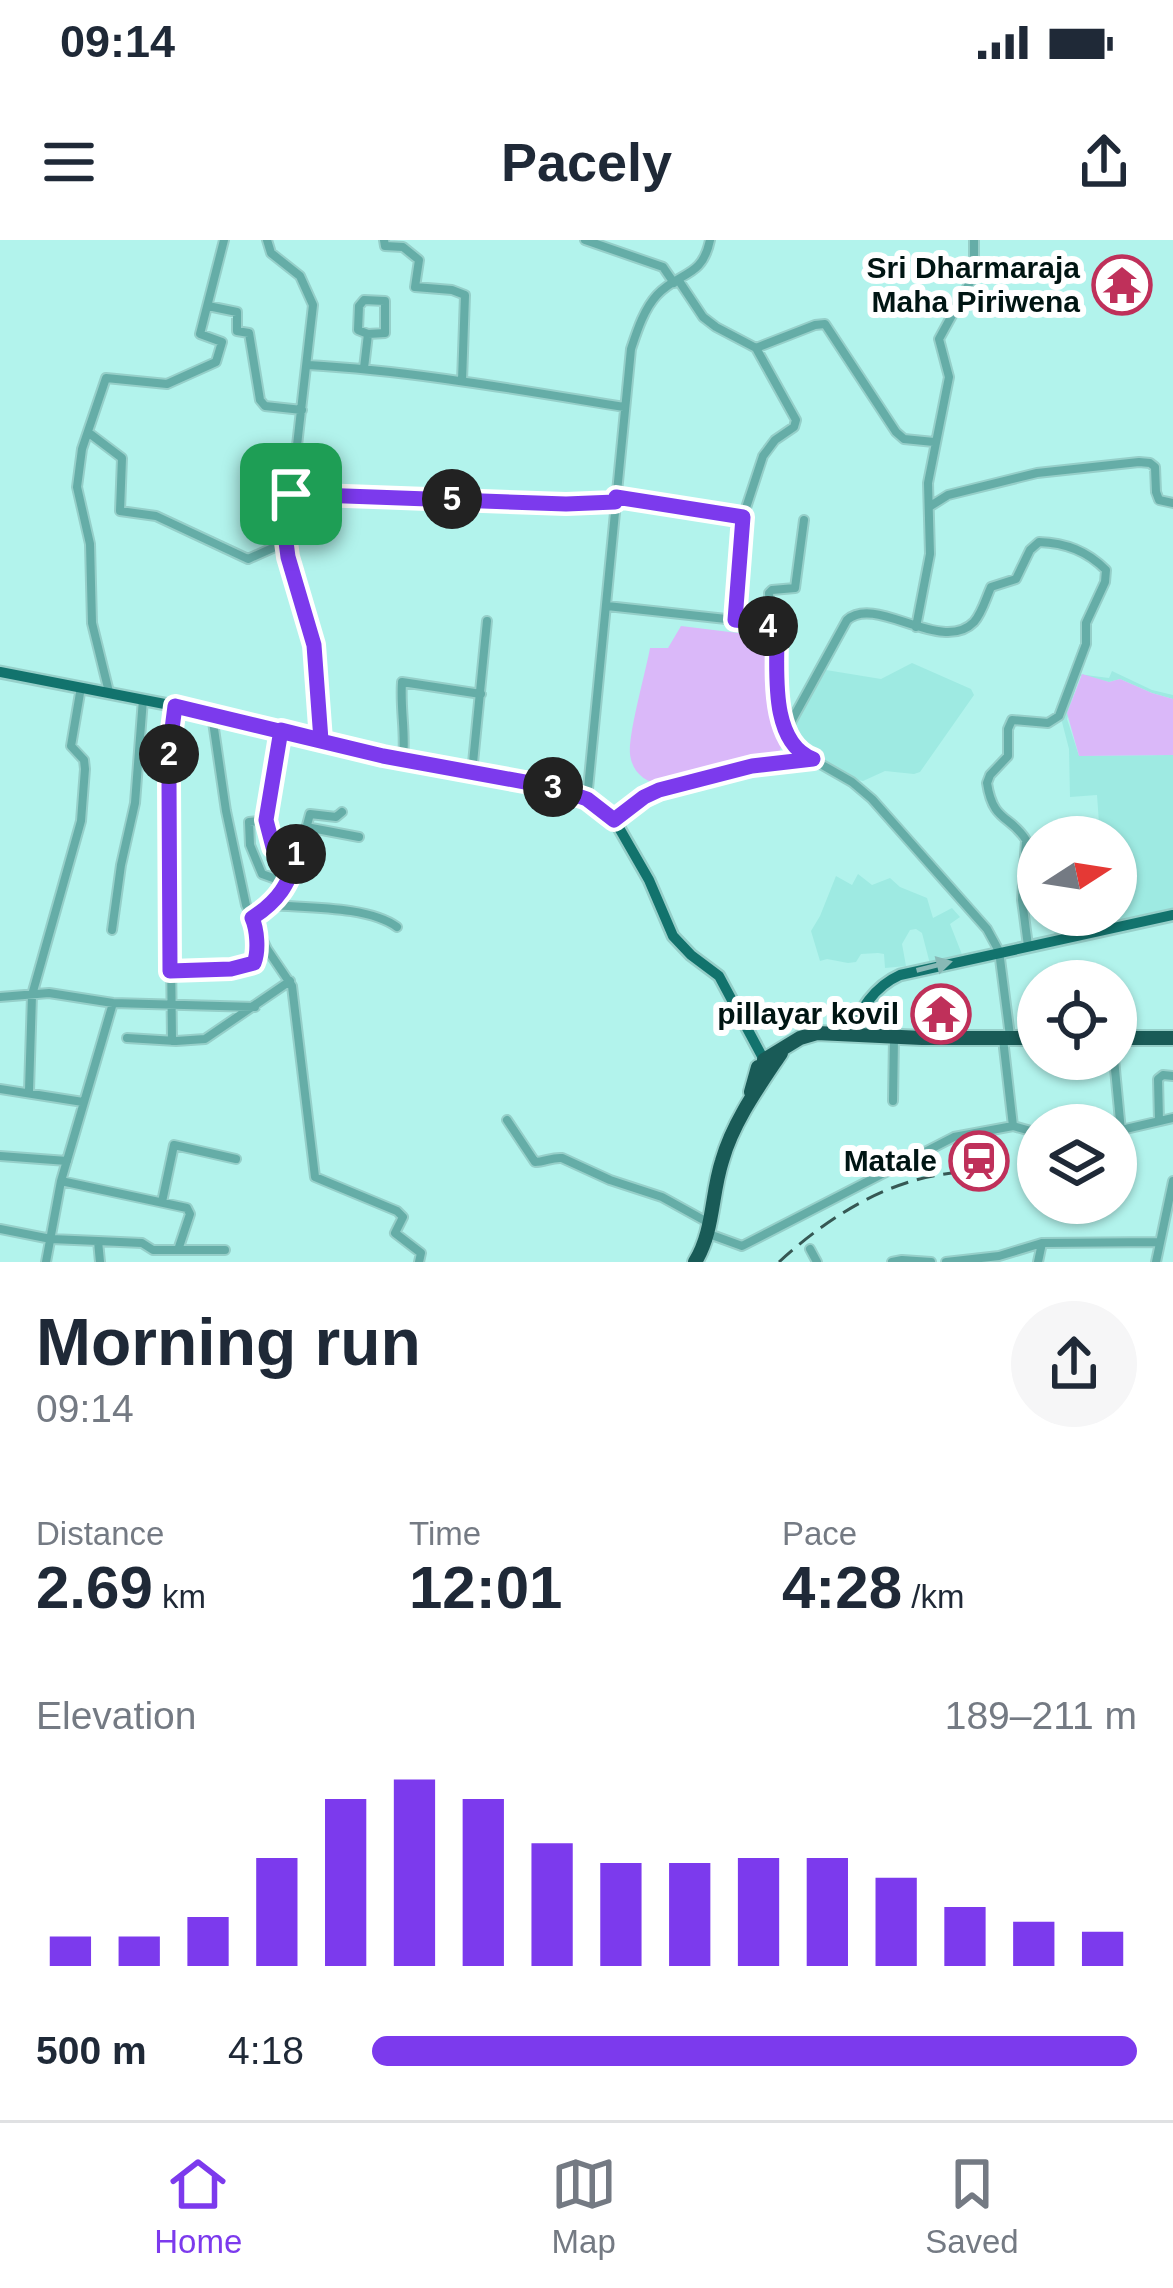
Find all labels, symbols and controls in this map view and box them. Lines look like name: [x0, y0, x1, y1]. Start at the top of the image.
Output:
text: 09:14: [60, 16, 175, 67]
icon: menu: [36, 129, 102, 195]
icon: share: [1071, 129, 1137, 195]
text: Pacely: [501, 132, 672, 192]
place label: Sri Dharmaraja Maha Piriwena: [867, 251, 1080, 318]
temple icon: Sri Dharmaraja Maha Piriwena: [1091, 254, 1153, 316]
pin: [240, 443, 342, 545]
icon: arrive: [258, 461, 324, 527]
pin: 5: [422, 469, 482, 529]
text: 5: [443, 480, 461, 517]
pin: 4: [738, 596, 798, 656]
text: 4: [759, 607, 777, 644]
pin: 2: [139, 724, 199, 784]
text: 2: [160, 735, 178, 772]
pin: 3: [523, 757, 583, 817]
text: 3: [544, 768, 562, 805]
north arrow: [1017, 816, 1137, 936]
map controls: [1017, 816, 1137, 1224]
pin: 1: [266, 824, 326, 884]
text: 1: [287, 835, 305, 872]
one-way arrow: [916, 956, 953, 975]
button: locate: [1017, 960, 1137, 1080]
temple icon: pillayar kovil: [910, 983, 972, 1045]
place label: pillayar kovil: [717, 997, 899, 1030]
button: layers: [1017, 1104, 1137, 1224]
station icon: Matale: [948, 1130, 1010, 1192]
place label: Matale: [844, 1144, 937, 1177]
button: share: [1011, 1301, 1137, 1427]
text: Morning run: [36, 1305, 421, 1379]
text: 09:14: [36, 1387, 134, 1430]
text: Distance: [36, 1515, 164, 1552]
text: Time: [409, 1515, 481, 1552]
text: Pace: [782, 1515, 857, 1552]
text: 2.69: [36, 1554, 153, 1621]
text: 12:01: [409, 1554, 562, 1621]
text: 4:28: [782, 1554, 902, 1621]
text: km: [153, 1578, 206, 1615]
text: /km: [902, 1578, 964, 1615]
text: Elevation: [36, 1694, 196, 1737]
text: 189–211 m: [945, 1694, 1137, 1737]
text: 500 m: [36, 2029, 147, 2072]
text: 4:18: [228, 2029, 304, 2072]
tab: Home: [154, 2151, 242, 2261]
tab: Map: [551, 2151, 617, 2261]
tab: Saved: [925, 2151, 1019, 2261]

